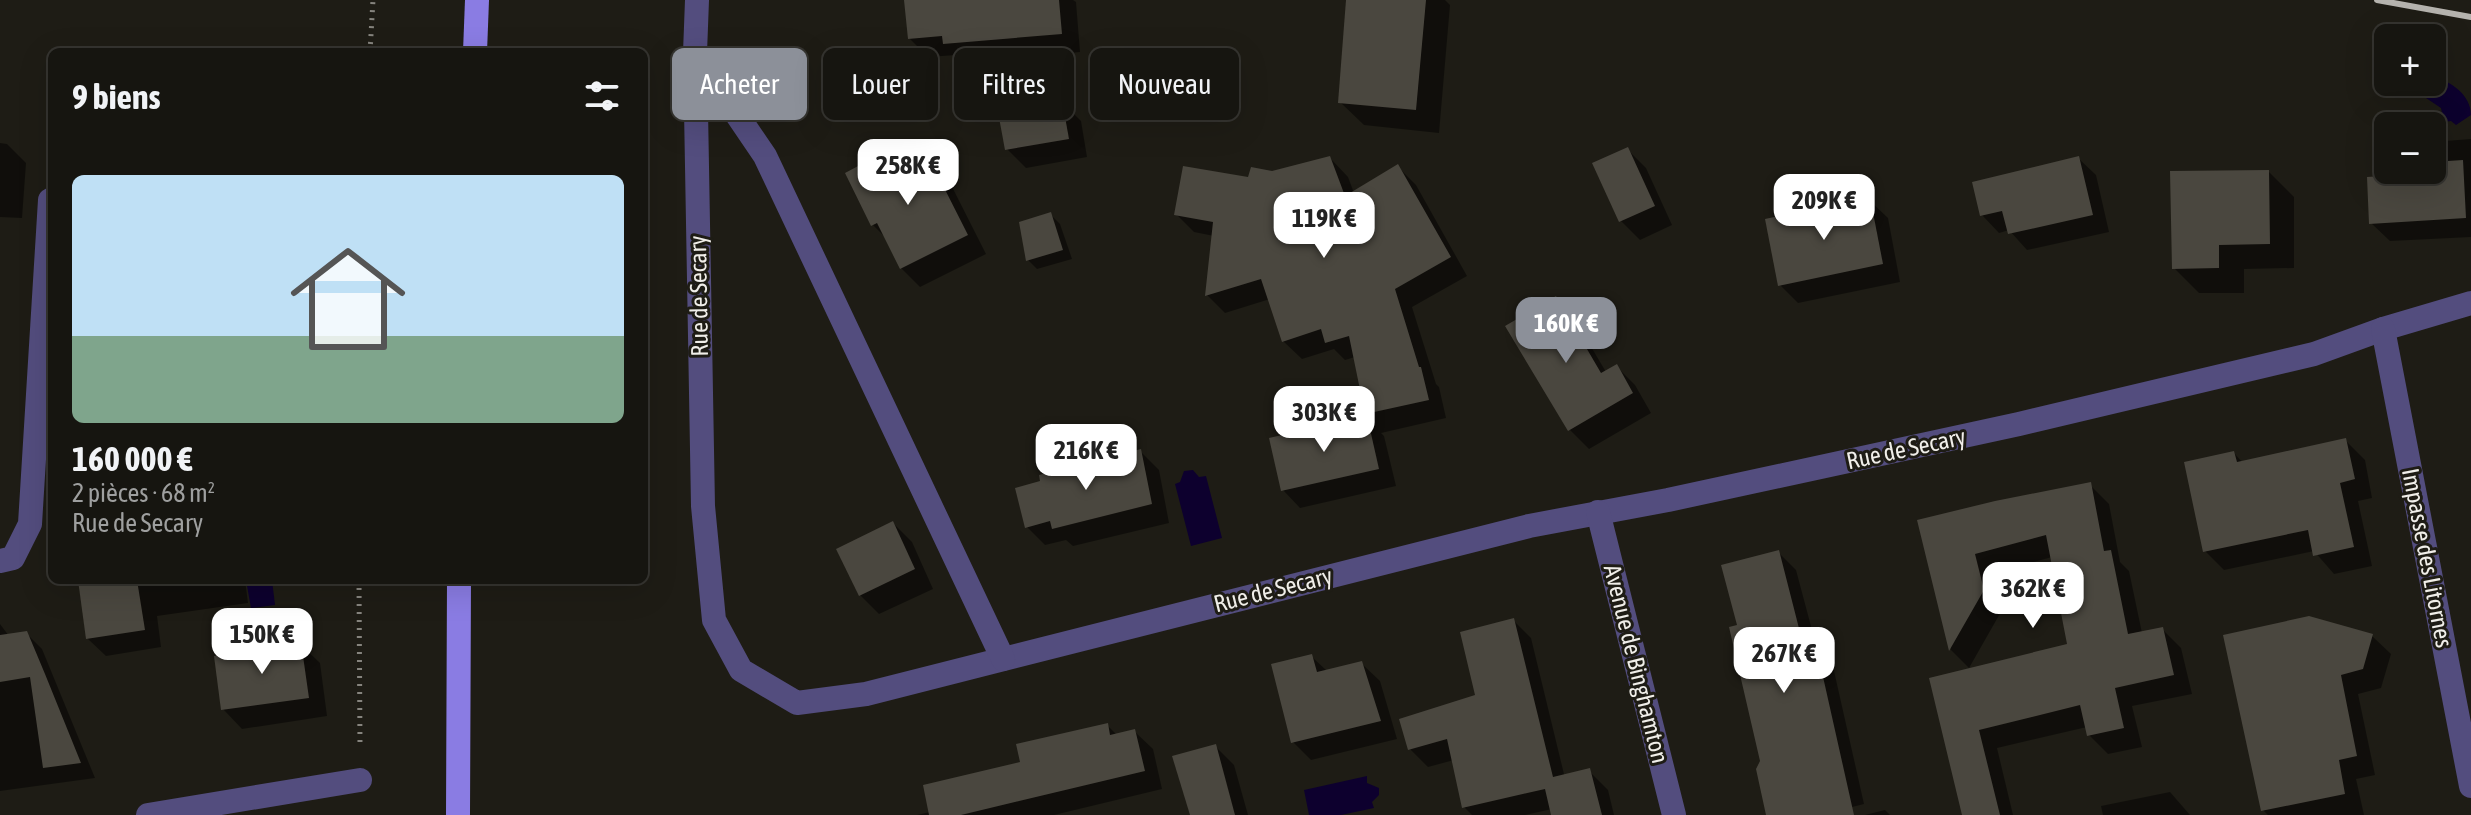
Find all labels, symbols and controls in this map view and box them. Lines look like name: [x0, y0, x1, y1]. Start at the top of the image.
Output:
map controls: [2374, 24, 2446, 184]
button: +: [2374, 24, 2446, 96]
chip: Acheter: [672, 48, 807, 120]
chip: Louer: [823, 48, 938, 120]
chip: Filtres: [954, 48, 1074, 120]
chip: Nouveau: [1090, 48, 1239, 120]
icon: filters: [580, 74, 624, 118]
text: 9 biens: [72, 77, 161, 116]
button: −: [2374, 112, 2446, 184]
pin: 258K €: [843, 139, 973, 207]
text: 258K €: [876, 150, 940, 180]
pin: 209K €: [1759, 174, 1889, 242]
text: 209K €: [1792, 185, 1856, 215]
pin: 119K €: [1259, 192, 1389, 260]
text: 119K €: [1292, 203, 1356, 233]
icon: home: [276, 227, 420, 371]
street label: Rue de Secary: [684, 235, 713, 357]
pin: 160K €: [1501, 297, 1631, 365]
text: 160K €: [1534, 308, 1598, 338]
pin: 303K €: [1259, 386, 1389, 454]
text: 303K €: [1292, 397, 1356, 427]
street label: Rue de Secary: [1844, 423, 1968, 474]
pin: 216K €: [1021, 424, 1151, 492]
text: 216K €: [1054, 435, 1118, 465]
text: 160 000 €: [72, 439, 193, 478]
street label: Impasse des Litornes: [2397, 466, 2458, 650]
text: 2 pièces · 68 m²: [72, 478, 215, 508]
text: Rue de Secary: [72, 508, 203, 538]
street label: Rue de Secary: [1211, 562, 1335, 617]
street label: Avenue de Binghamton: [1599, 562, 1674, 766]
pin: 362K €: [1968, 562, 2098, 630]
text: 362K €: [2001, 573, 2065, 603]
pin: 150K €: [197, 608, 327, 676]
text: 150K €: [230, 619, 294, 649]
pin: 267K €: [1719, 627, 1849, 695]
text: 267K €: [1752, 638, 1816, 668]

